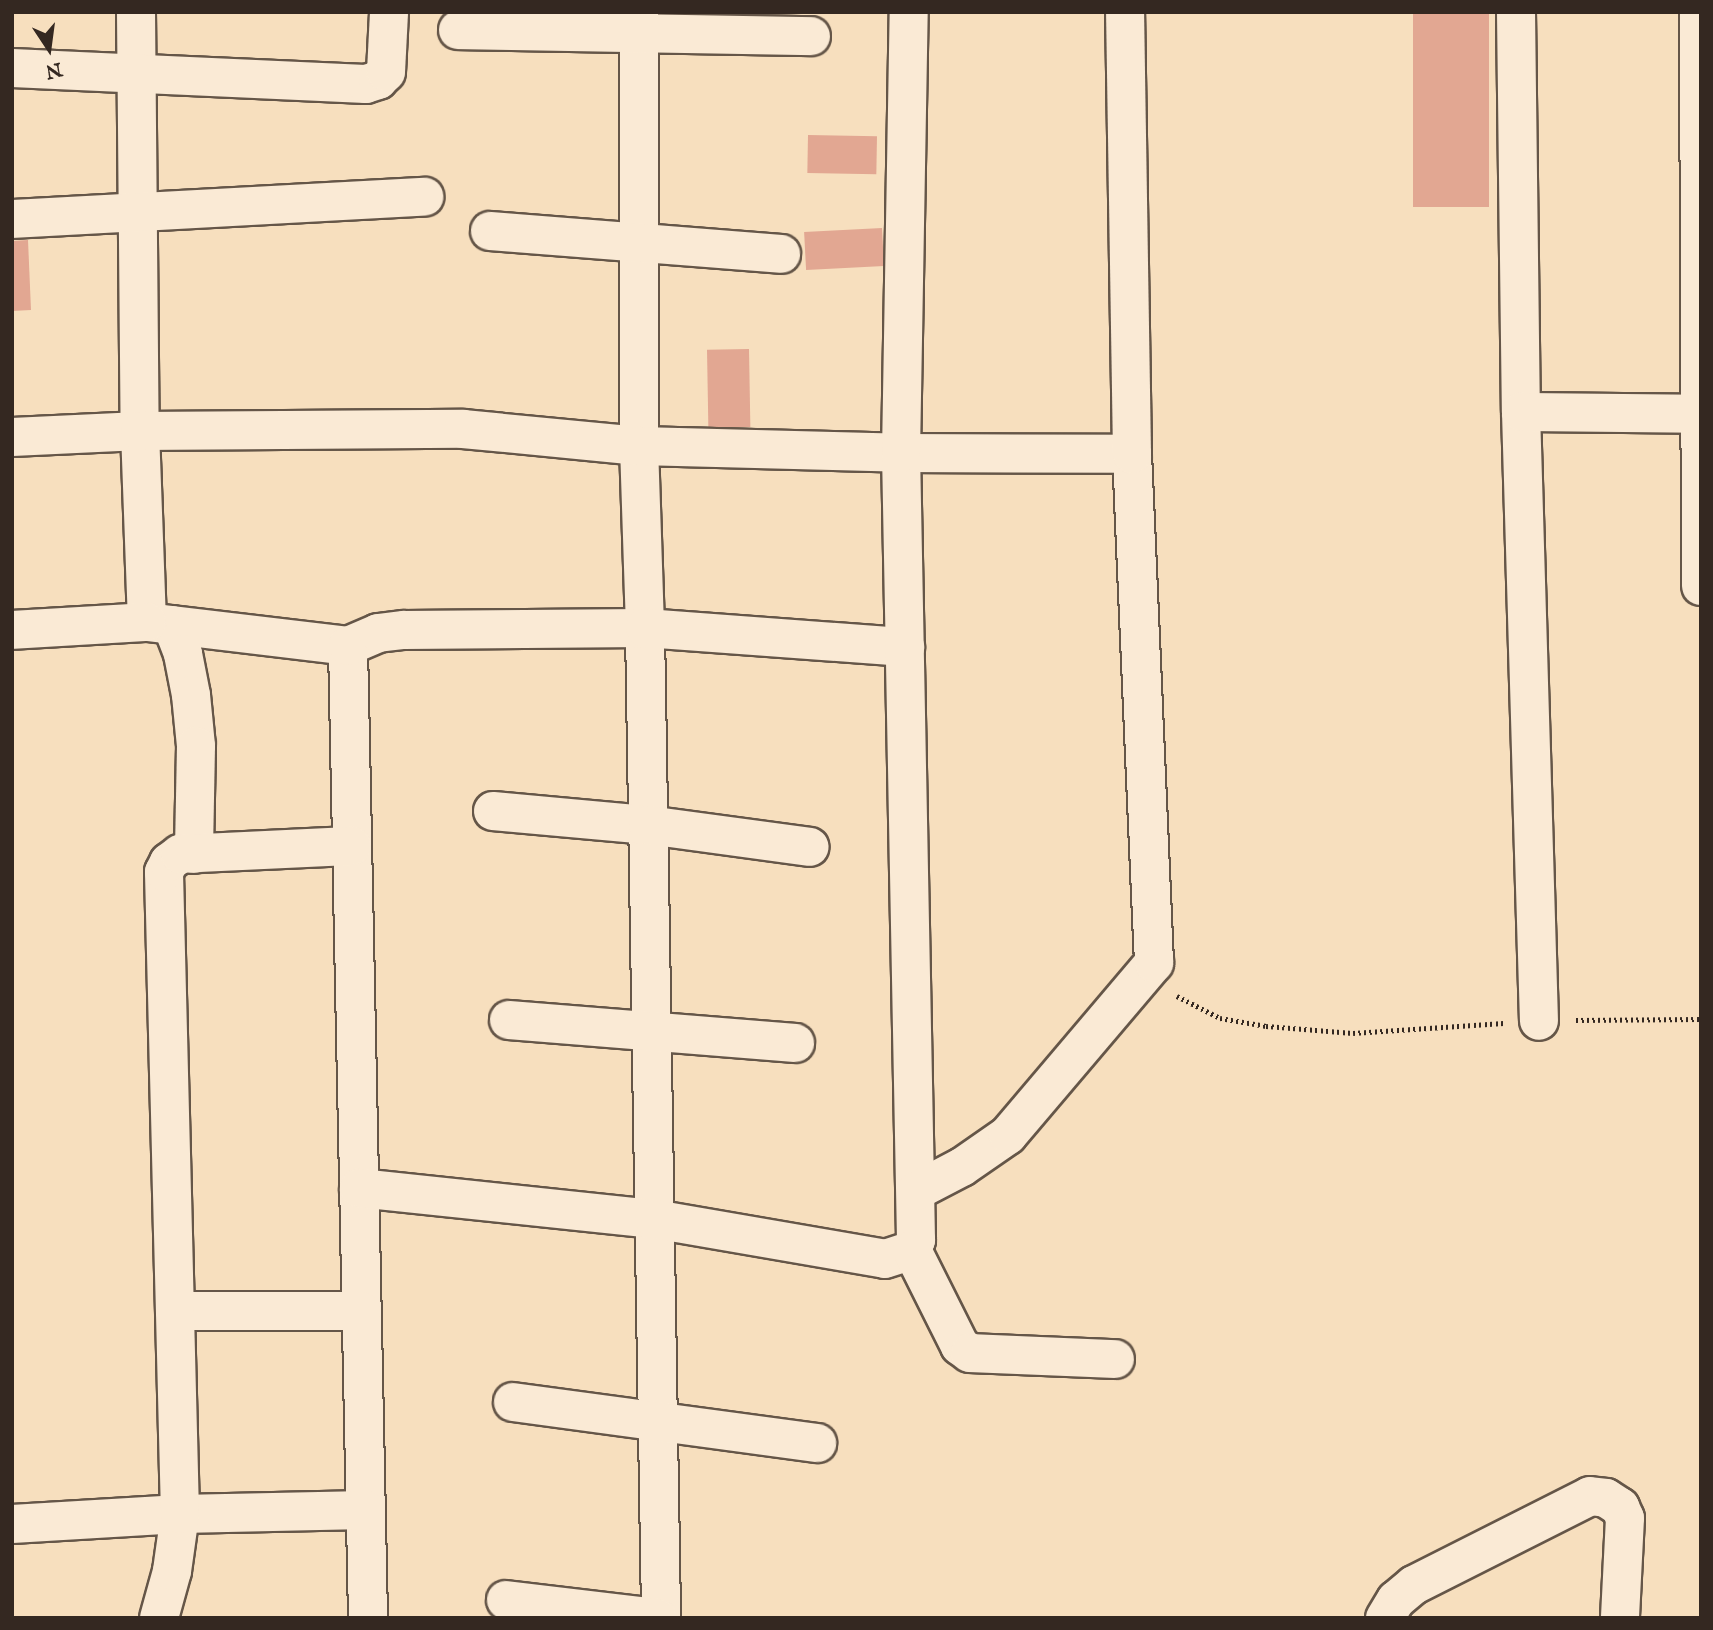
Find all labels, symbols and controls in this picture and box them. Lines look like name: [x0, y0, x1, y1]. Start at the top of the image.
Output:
north arrow: [14, 14, 84, 84]
text: N: [43, 56, 64, 83]

